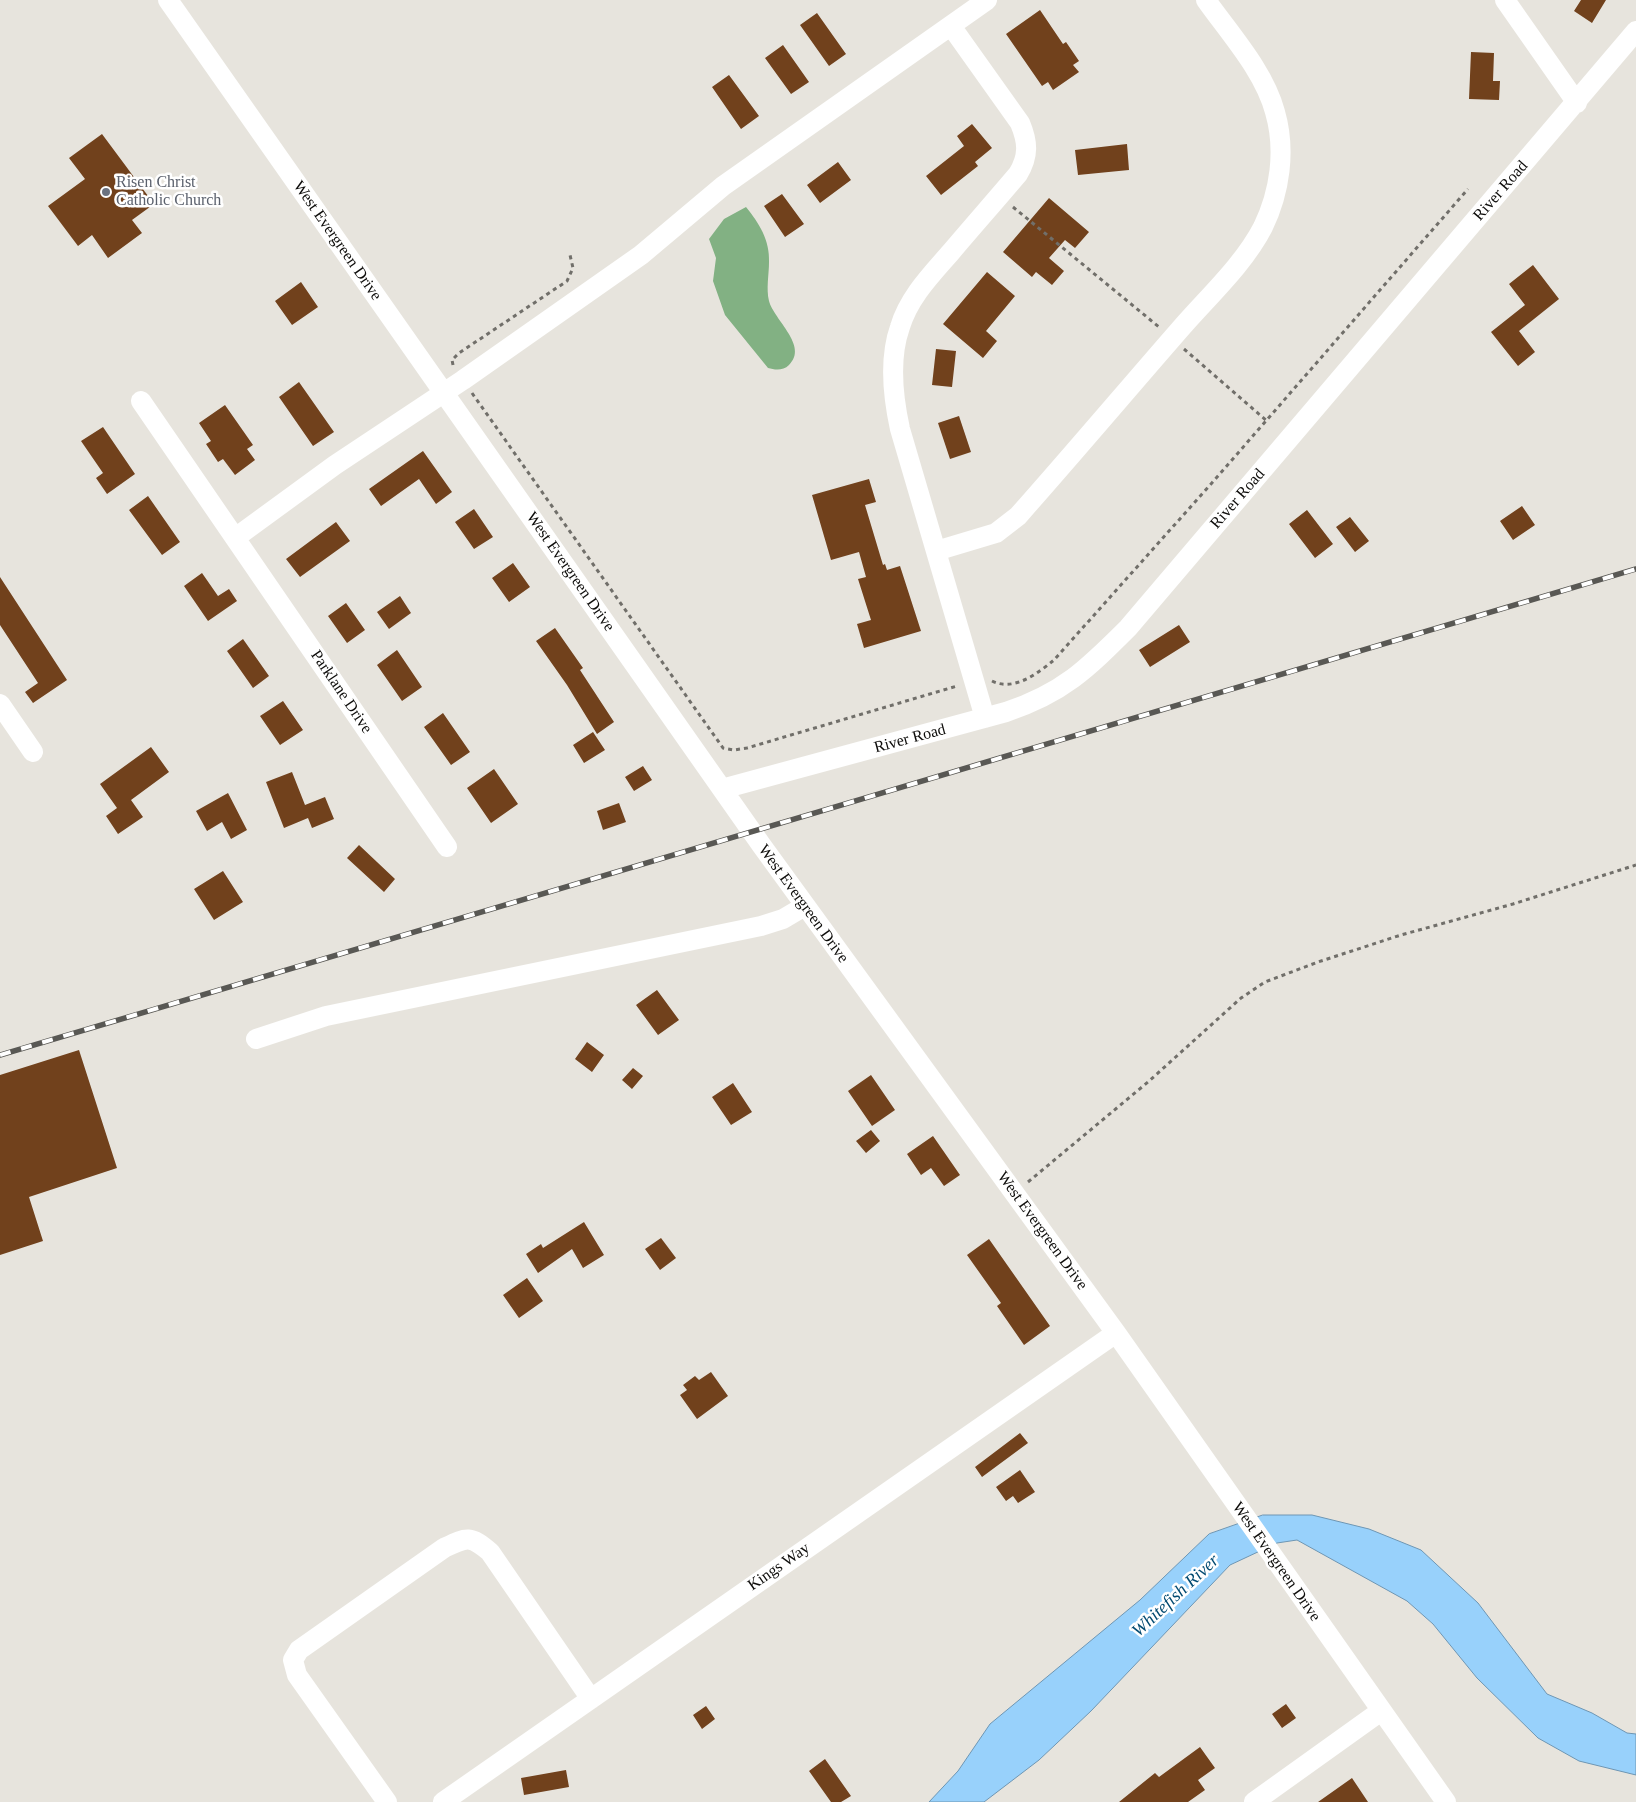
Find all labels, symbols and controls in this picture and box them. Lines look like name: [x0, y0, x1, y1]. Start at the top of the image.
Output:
street label: River Road: [1470, 157, 1532, 225]
place label: Risen Christ Catholic Church: [116, 173, 221, 211]
street label: West Evergreen Drive: [289, 178, 385, 304]
marker: Risen Christ Catholic Church: [100, 186, 112, 198]
street label: River Road: [1207, 465, 1269, 533]
street label: West Evergreen Drive: [522, 509, 618, 635]
street label: Parklane Drive: [306, 647, 376, 737]
street label: River Road: [872, 720, 948, 758]
street label: West Evergreen Drive: [754, 841, 852, 967]
street label: West Evergreen Drive: [993, 1168, 1091, 1294]
street label: West Evergreen Drive: [1228, 1499, 1324, 1625]
street label: Kings Way: [744, 1539, 814, 1595]
water label: Whitefish River: [1128, 1550, 1224, 1642]

